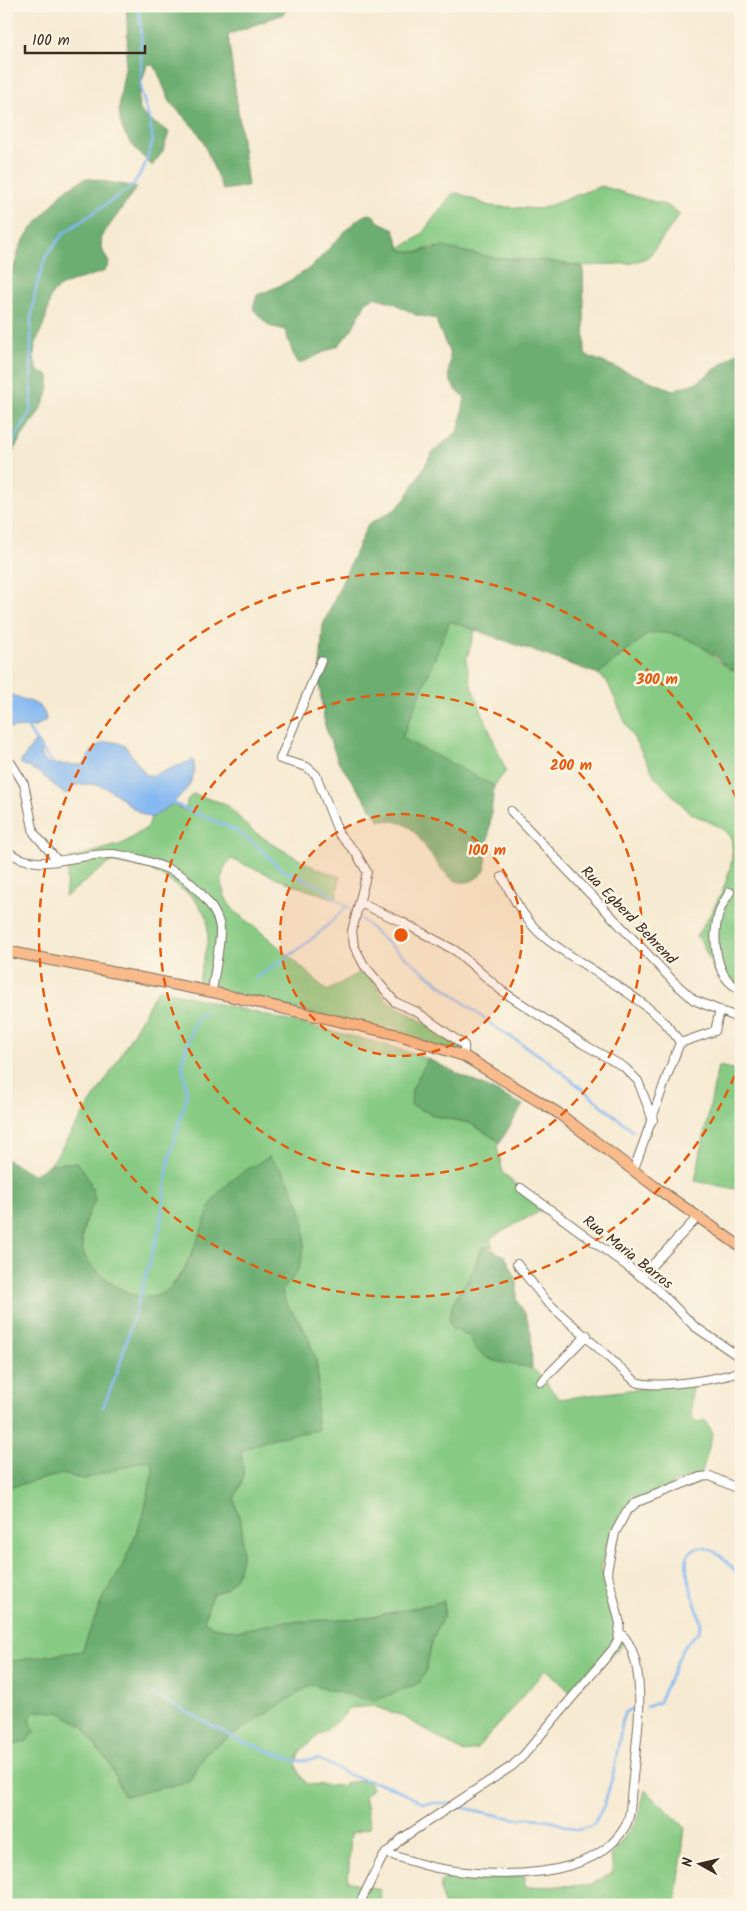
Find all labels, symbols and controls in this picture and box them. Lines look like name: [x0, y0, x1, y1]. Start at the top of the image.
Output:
scale bar: [25, 22, 145, 54]
text: 100 m: [32, 29, 70, 53]
text: 300 m: [635, 668, 678, 692]
text: 200 m: [550, 754, 592, 778]
text: 100 m: [468, 839, 506, 863]
street label: Rua Egberd Behrend: [575, 861, 682, 971]
centre of rings: [392, 926, 410, 944]
street label: Rua Maria Barros: [577, 1210, 678, 1296]
north arrow: [674, 1838, 724, 1888]
text: N: [677, 1856, 700, 1868]

